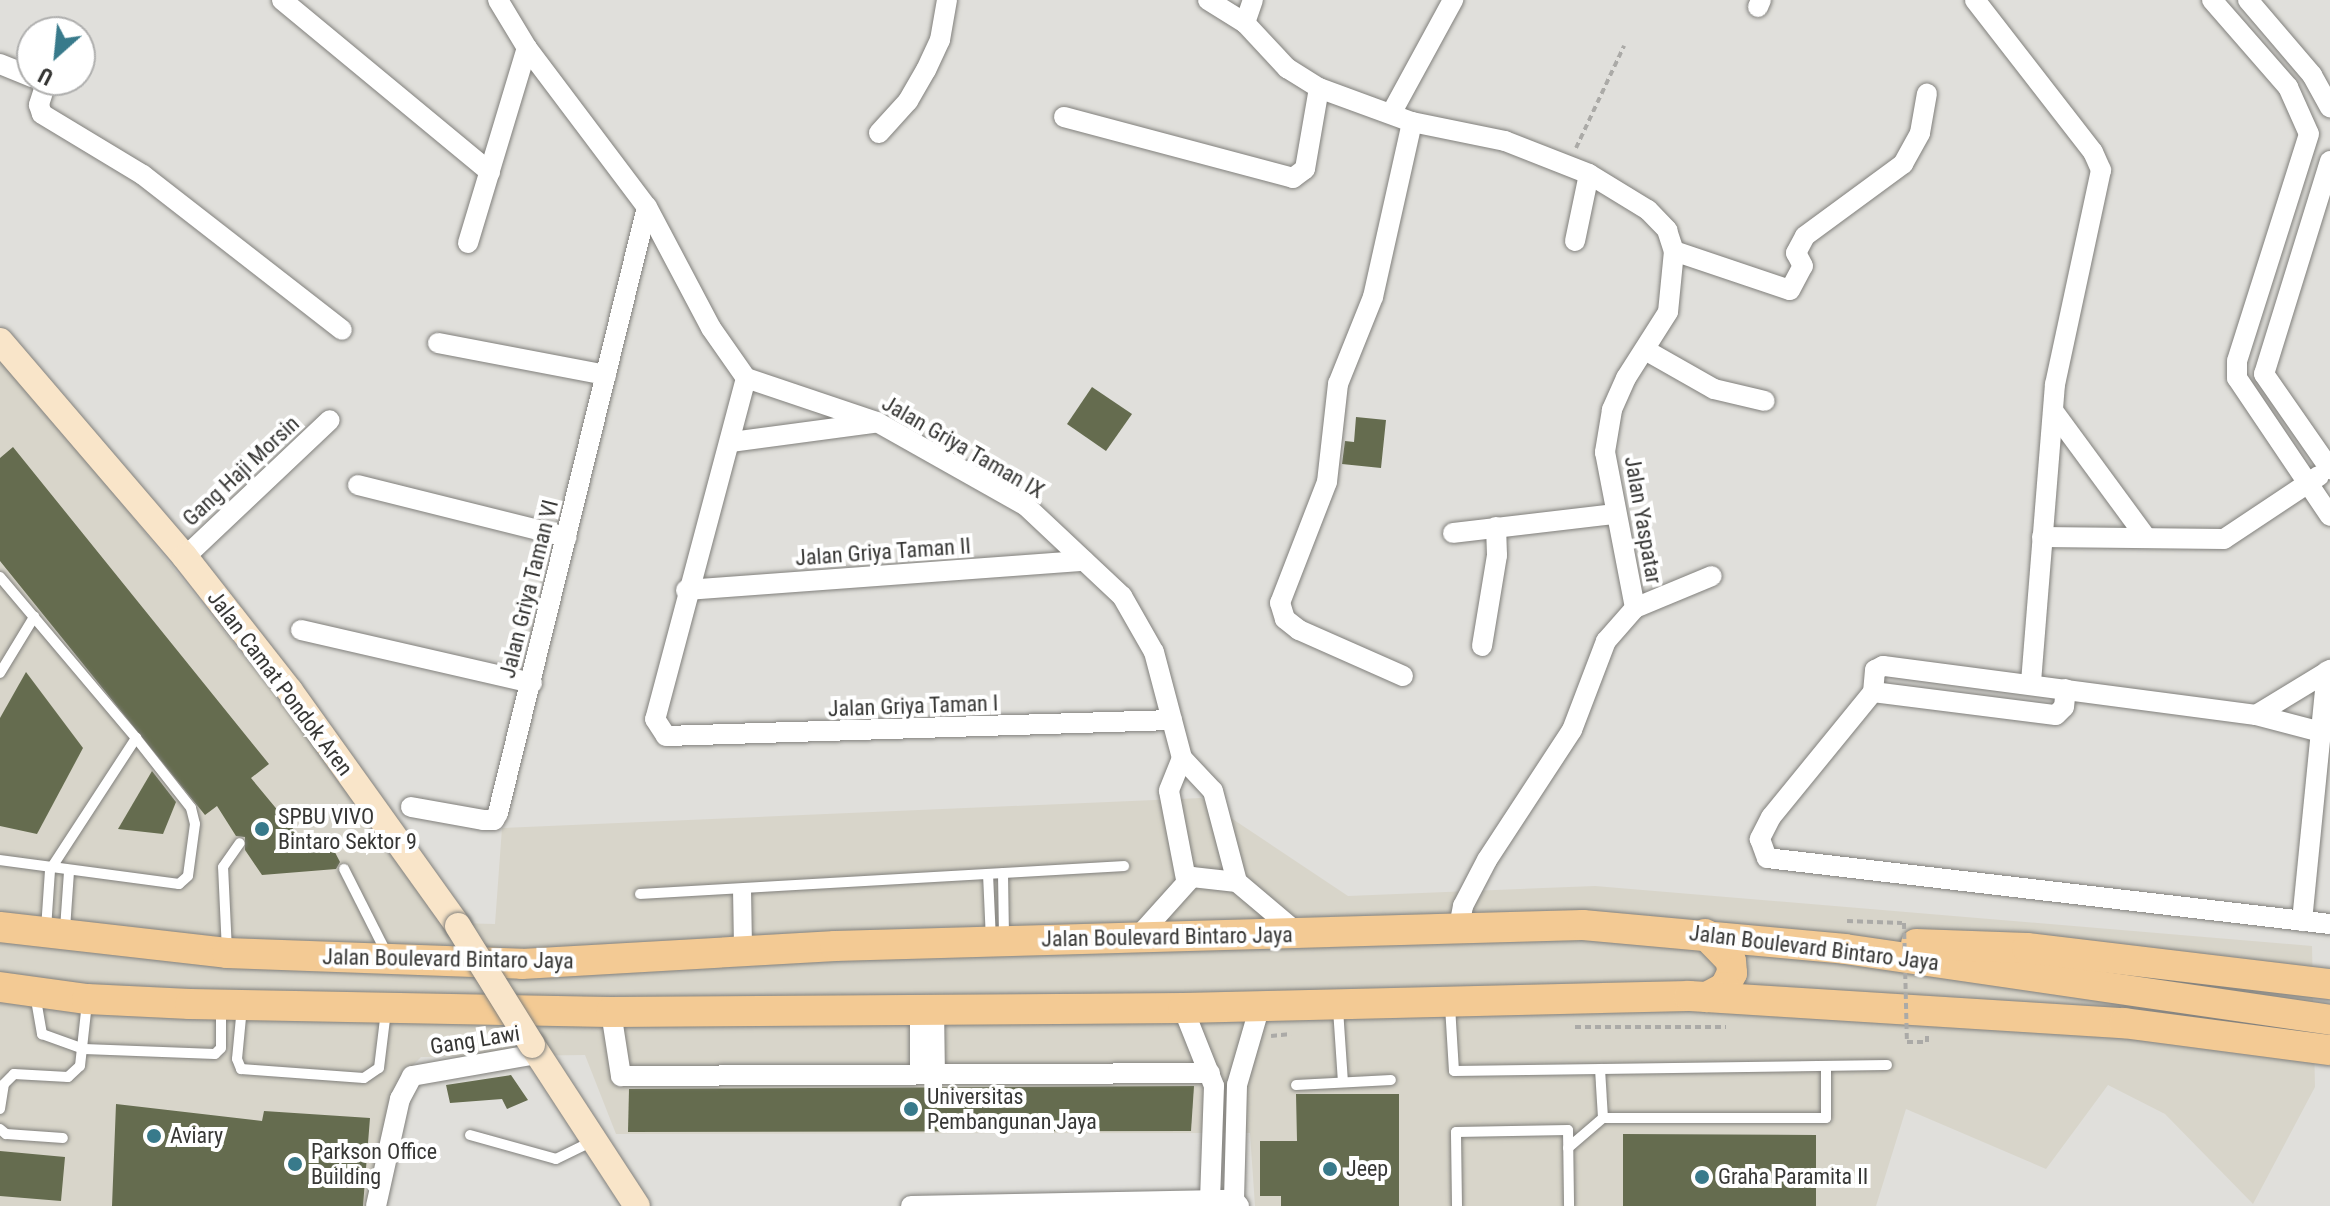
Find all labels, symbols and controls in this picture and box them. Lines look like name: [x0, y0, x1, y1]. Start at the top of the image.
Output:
north arrow: [16, 16, 96, 96]
text: U: [35, 62, 57, 90]
street label: Jalan Griya Taman IX: [877, 390, 1049, 504]
street label: Gang Haji Morsin: [177, 410, 305, 532]
street label: Jalan Yaspatar: [1619, 454, 1667, 586]
street label: Jalan Griya Taman VI: [494, 497, 564, 681]
street label: Jalan Griya Taman II: [794, 533, 972, 571]
street label: Jalan Camat Pondok Aren: [202, 585, 358, 781]
street label: Jalan Griya Taman I: [827, 690, 999, 722]
place label: SPBU VIVO Bintaro Sektor 9: [278, 803, 417, 854]
marker: SPBU VIVO Bintaro Sektor 9: [253, 820, 271, 838]
street label: Jalan Boulevard Bintaro Jaya: [1688, 920, 1940, 976]
street label: Jalan Boulevard Bintaro Jaya: [1041, 922, 1293, 952]
street label: Jalan Boulevard Bintaro Jaya: [322, 944, 574, 974]
street label: Gang Lawi: [428, 1020, 522, 1060]
place label: Universitas Pembangunan Jaya: [927, 1083, 1097, 1134]
marker: Universitas Pembangunan Jaya: [902, 1100, 920, 1118]
place label: Aviary: [170, 1123, 223, 1149]
marker: Aviary: [145, 1127, 163, 1145]
place label: Parkson Office Building: [311, 1138, 437, 1190]
marker: Parkson Office Building: [286, 1155, 304, 1173]
place label: Jeep: [1346, 1156, 1388, 1182]
marker: Jeep: [1321, 1160, 1339, 1178]
place label: Graha Paramita II: [1718, 1164, 1868, 1190]
marker: Graha Paramita II: [1693, 1168, 1711, 1186]

